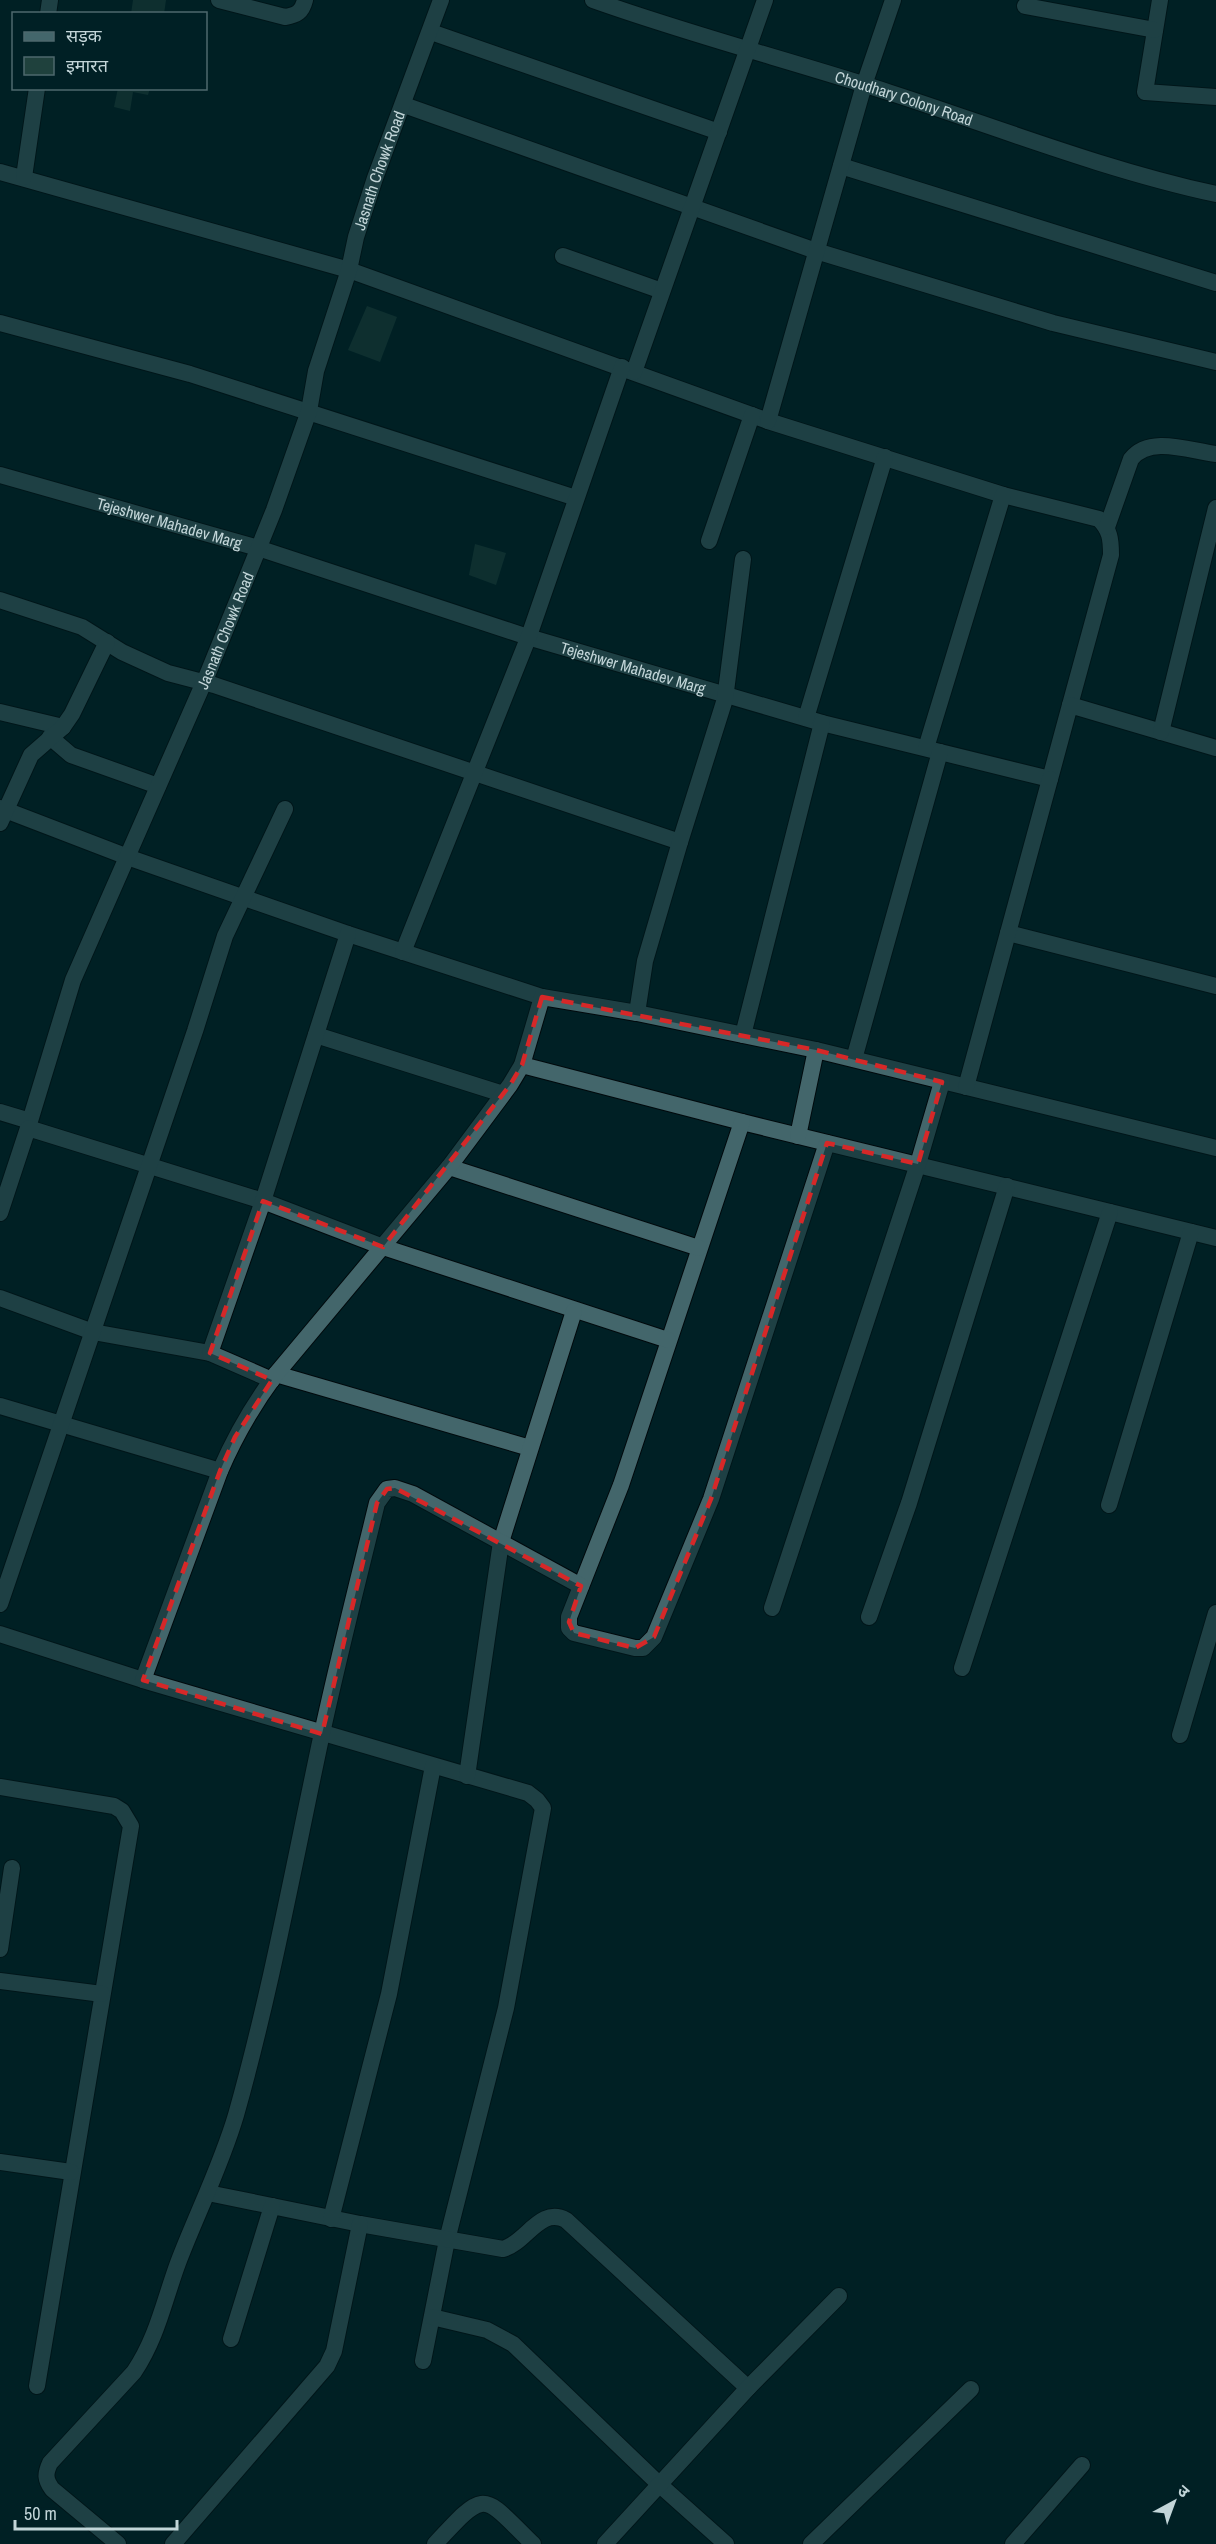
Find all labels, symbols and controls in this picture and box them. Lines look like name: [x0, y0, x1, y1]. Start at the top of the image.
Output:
legend: [12, 12, 207, 90]
text: सड़क: [66, 23, 103, 48]
text: इमारत: [66, 53, 109, 78]
street label: Choudhary Colony Road: [832, 65, 976, 131]
street label: Jasnath Chowk Road: [348, 108, 410, 233]
street label: Tejeshwer Mahadev Marg: [94, 492, 245, 554]
street label: Jasnath Chowk Road: [191, 569, 259, 693]
street label: Tejeshwer Mahadev Marg: [558, 636, 709, 700]
north arrow: [1144, 2472, 1204, 2532]
text: उ: [1173, 2479, 1195, 2502]
scale bar: [15, 2493, 177, 2531]
text: 50 m: [24, 2501, 57, 2526]

